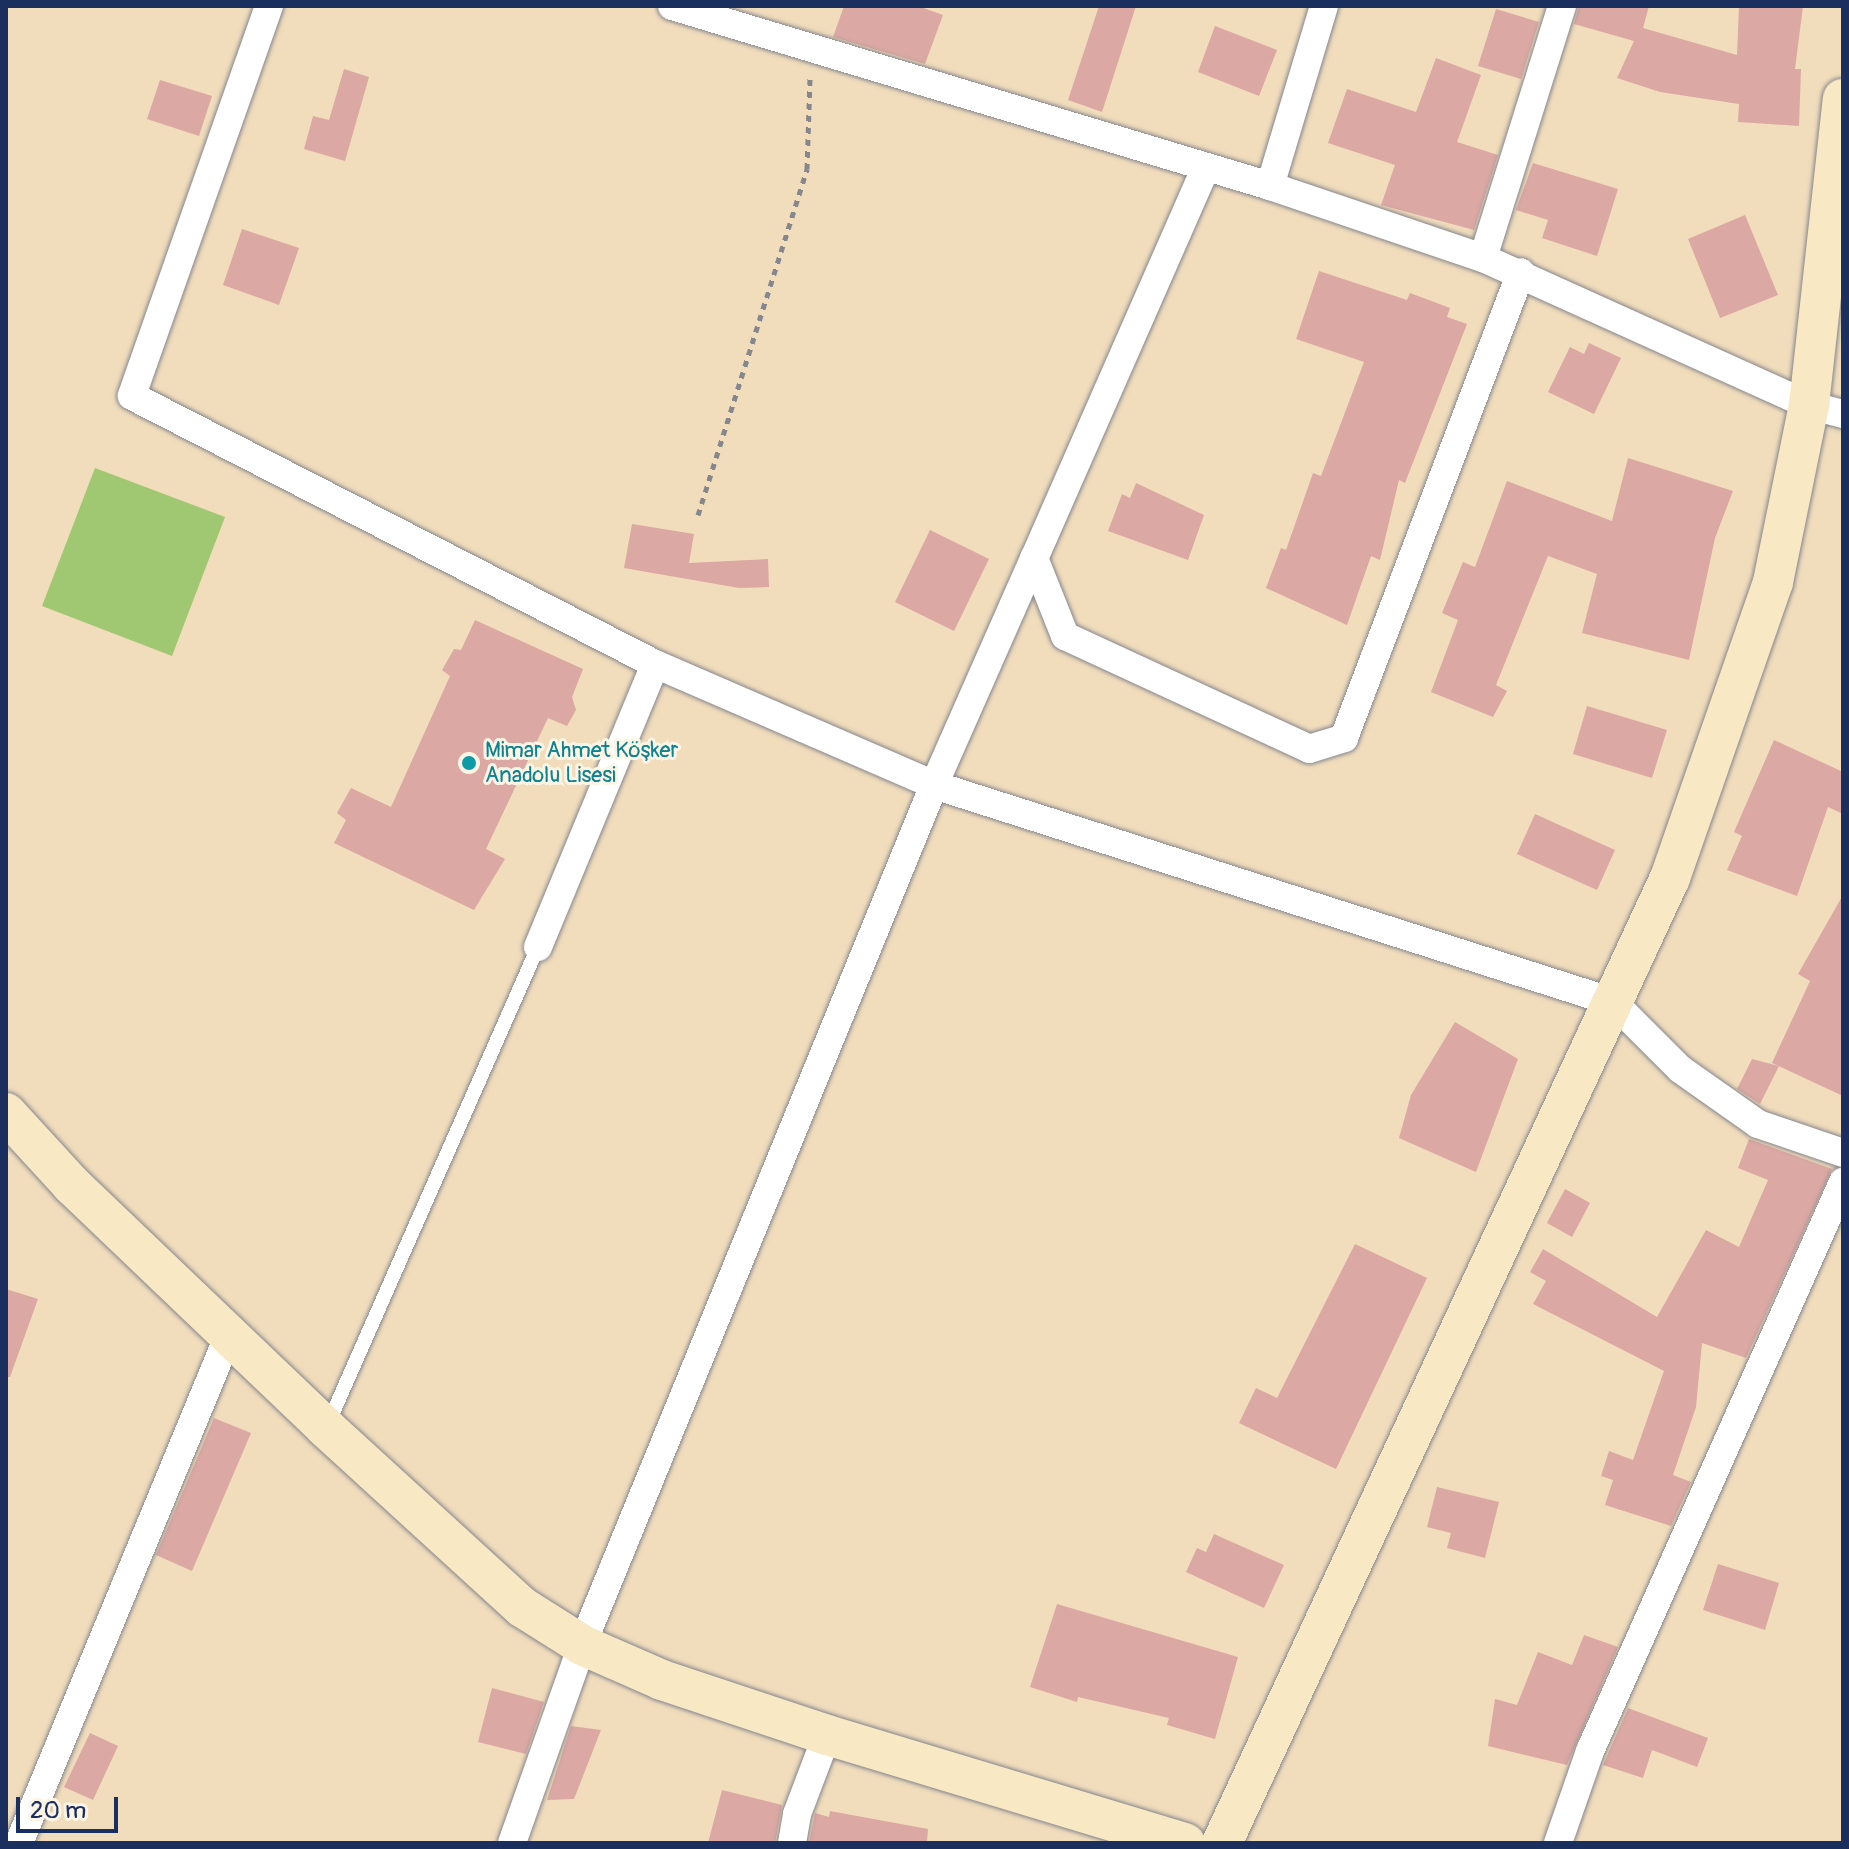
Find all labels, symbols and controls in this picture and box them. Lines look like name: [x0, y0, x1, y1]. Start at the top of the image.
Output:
place label: Mimar Ahmet Köşker Anadolu Lisesi: [485, 737, 678, 788]
marker: Mimar Ahmet Köşker Anadolu Lisesi: [460, 754, 478, 772]
scale bar: [20, 1781, 122, 1831]
text: 20 m: [30, 1796, 86, 1825]

